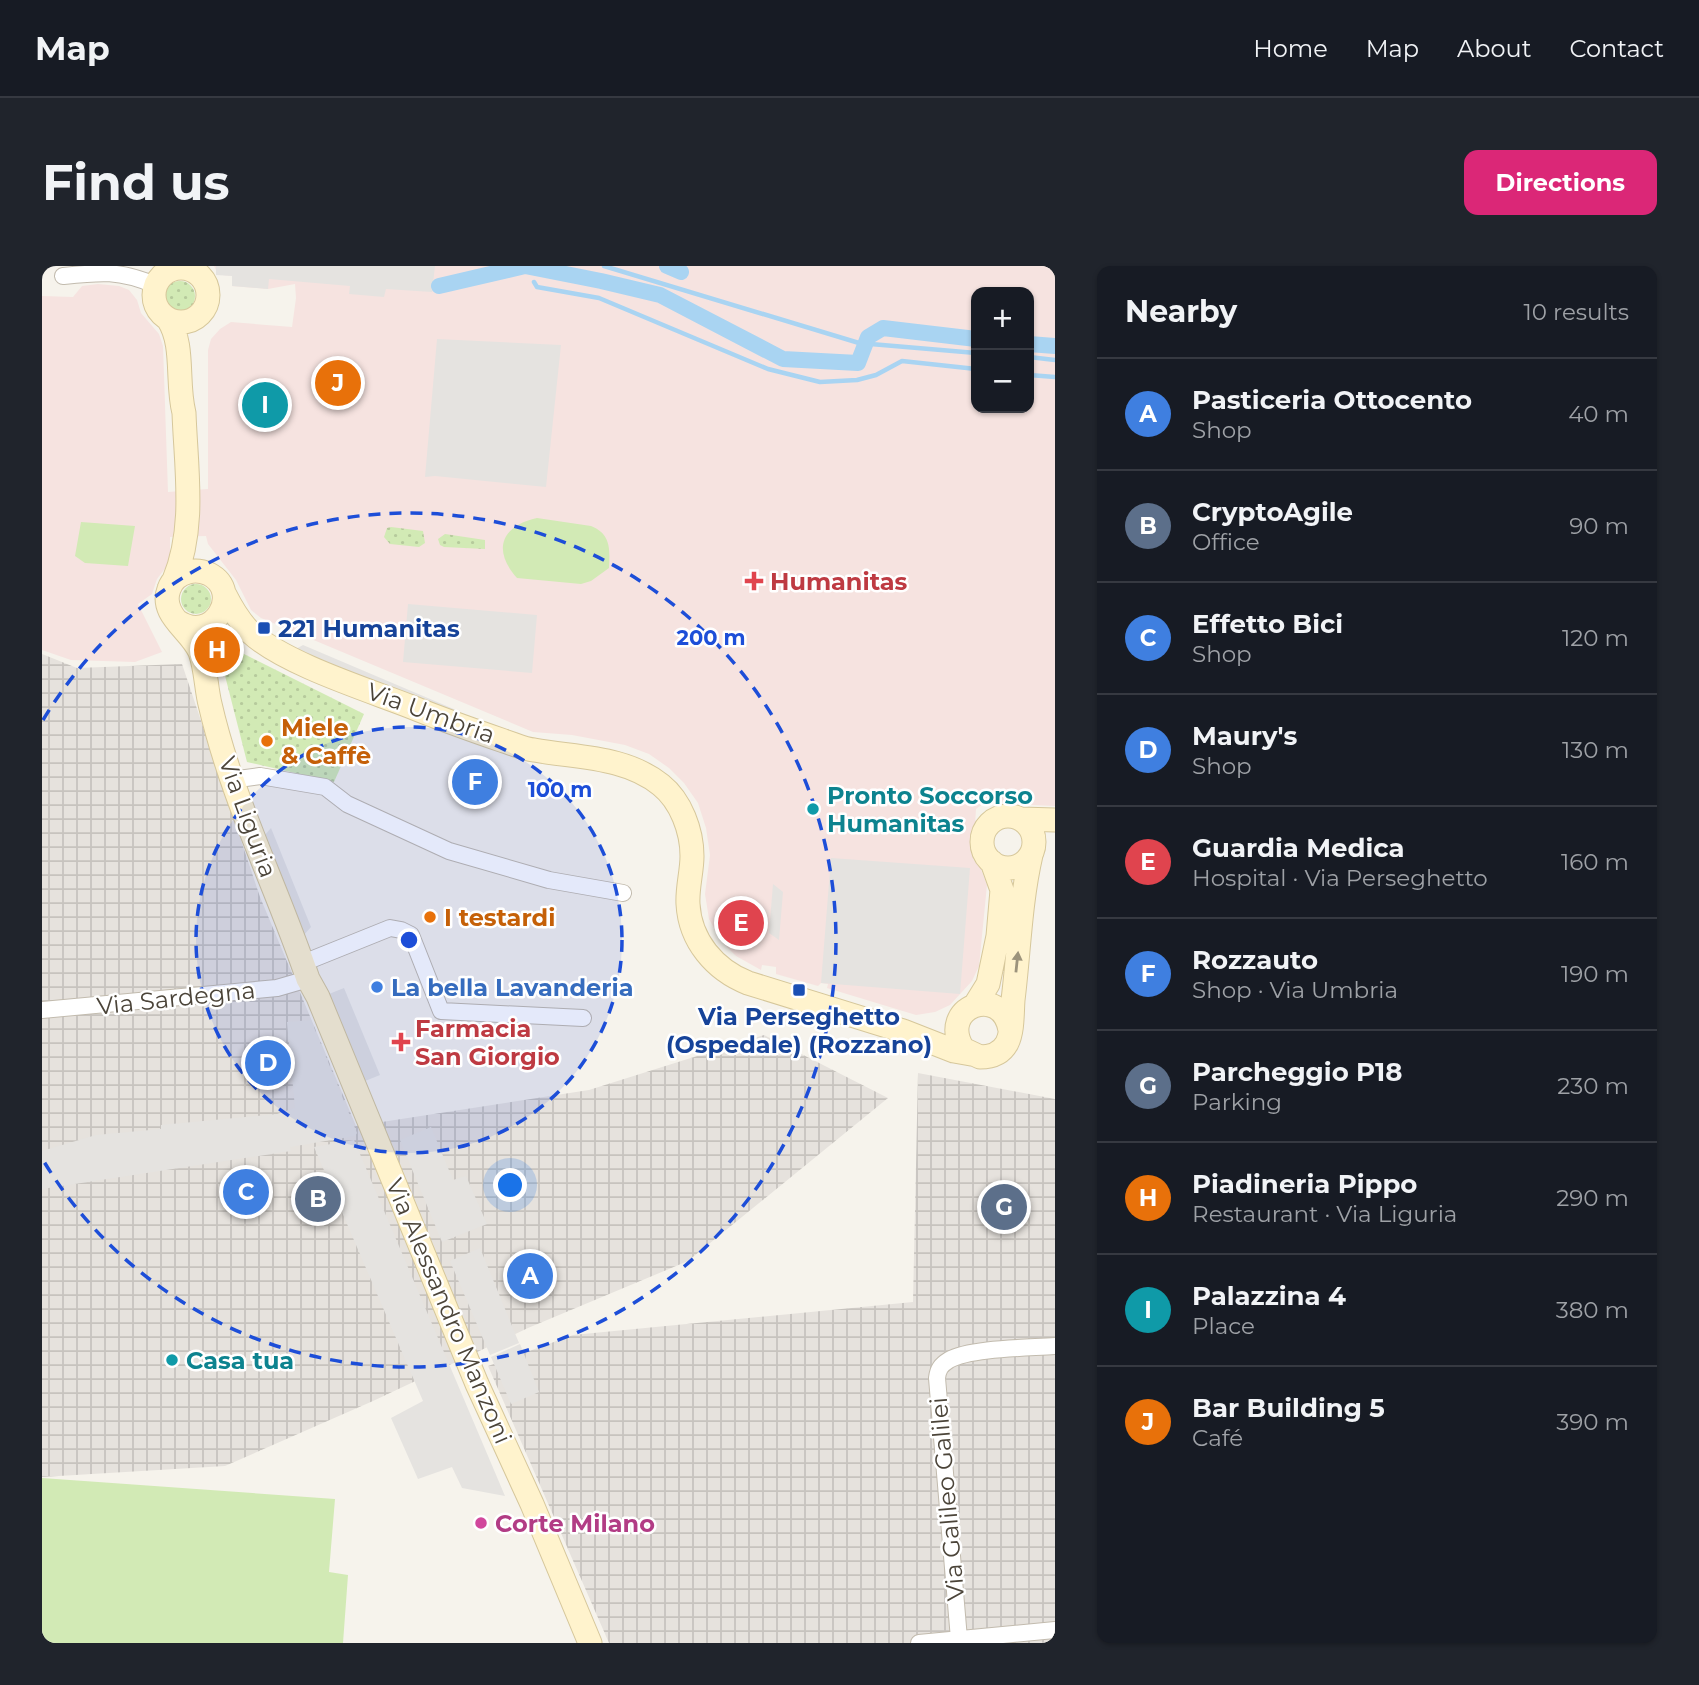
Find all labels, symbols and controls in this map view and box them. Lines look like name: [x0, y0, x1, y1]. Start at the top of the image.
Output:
text: Map: [35, 28, 110, 68]
text: Home: [1253, 34, 1328, 63]
text: Map: [1366, 34, 1419, 63]
text: About: [1457, 34, 1531, 63]
text: Contact: [1569, 34, 1664, 63]
button: Directions: [1464, 150, 1657, 215]
text: Find us: [42, 153, 230, 212]
map controls: [971, 287, 1034, 413]
button: +: [971, 287, 1034, 350]
text: Nearby: [1125, 293, 1237, 330]
text: 10 results: [1523, 298, 1629, 326]
button: −: [971, 350, 1034, 413]
pin: J: [315, 357, 361, 409]
pin: I: [242, 379, 288, 431]
text: Pasticeria Ottocento: [1192, 384, 1472, 416]
text: A: [1139, 400, 1157, 428]
text: 40 m: [1568, 400, 1629, 428]
text: Shop: [1192, 416, 1252, 444]
text: CryptoAgile: [1192, 496, 1353, 528]
text: B: [1139, 512, 1157, 540]
text: 90 m: [1569, 512, 1629, 540]
text: Office: [1192, 528, 1260, 556]
place label: Humanitas: [770, 567, 907, 596]
marker: Humanitas: [744, 571, 764, 591]
text: Effetto Bici: [1192, 608, 1343, 640]
place label: 221 Humanitas: [278, 614, 460, 643]
marker: 221 Humanitas: [256, 620, 272, 636]
pin: H: [194, 624, 240, 676]
text: C: [1140, 624, 1156, 652]
text: 120 m: [1562, 624, 1629, 652]
text: 200 m: [677, 625, 745, 650]
text: Shop: [1192, 640, 1252, 668]
street label: Via Umbria: [363, 676, 499, 750]
place label: Miele & Caffè: [281, 713, 371, 770]
text: Maury's: [1192, 720, 1297, 752]
marker: Miele & Caffè: [259, 733, 275, 749]
text: D: [1139, 736, 1158, 764]
text: 130 m: [1562, 736, 1629, 764]
text: Shop: [1192, 752, 1252, 780]
street label: Via Liguria: [213, 753, 283, 881]
pin: F: [452, 756, 498, 808]
text: 100 m: [528, 777, 592, 802]
place label: Pronto Soccorso Humanitas: [827, 781, 1033, 838]
marker: Pronto Soccorso Humanitas: [805, 801, 821, 817]
text: Guardia Medica: [1192, 832, 1405, 864]
text: E: [1140, 848, 1156, 876]
text: 160 m: [1561, 848, 1629, 876]
text: Hospital · Via Perseghetto: [1192, 864, 1488, 892]
pin: E: [718, 897, 764, 949]
place label: I testardi: [444, 903, 555, 932]
marker: I testardi: [422, 909, 438, 925]
centre of rings: [397, 928, 421, 952]
text: Rozzauto: [1192, 944, 1318, 976]
one-way arrow: [1012, 951, 1023, 973]
text: F: [1141, 960, 1155, 988]
text: 190 m: [1561, 960, 1629, 988]
place label: La bella Lavanderia: [391, 973, 633, 1002]
street label: Via Sardegna: [95, 975, 257, 1021]
text: Shop · Via Umbria: [1192, 976, 1398, 1004]
marker: La bella Lavanderia: [369, 979, 385, 995]
marker: Via Perseghetto (Ospedale) (Rozzano): [791, 982, 807, 998]
place label: Via Perseghetto (Ospedale) (Rozzano): [666, 1002, 932, 1059]
place label: Farmacia San Giorgio: [415, 1014, 560, 1071]
marker: Farmacia San Giorgio: [393, 1034, 409, 1050]
pin: D: [245, 1037, 291, 1089]
text: Parcheggio P18: [1192, 1056, 1402, 1088]
text: G: [1139, 1072, 1157, 1100]
text: 230 m: [1557, 1072, 1629, 1100]
text: Parking: [1192, 1088, 1282, 1116]
pin: C: [223, 1166, 269, 1218]
your location: [493, 1168, 527, 1202]
text: Piadineria Pippo: [1192, 1168, 1417, 1200]
pin: B: [295, 1173, 341, 1225]
street label: Via Alessandro Manzoni: [380, 1174, 518, 1448]
pin: G: [981, 1181, 1027, 1233]
text: H: [1139, 1184, 1157, 1212]
text: 290 m: [1556, 1184, 1629, 1212]
text: Restaurant · Via Liguria: [1192, 1200, 1457, 1228]
pin: A: [507, 1250, 553, 1302]
text: Palazzina 4: [1192, 1280, 1346, 1312]
text: I: [1144, 1296, 1152, 1324]
text: 380 m: [1556, 1296, 1629, 1324]
text: Place: [1192, 1312, 1255, 1340]
place label: Casa tua: [186, 1346, 294, 1375]
marker: Casa tua: [164, 1352, 180, 1368]
text: Bar Building 5: [1192, 1392, 1385, 1424]
street label: Via Galileo Galilei: [924, 1396, 970, 1602]
text: J: [1142, 1408, 1154, 1436]
text: 390 m: [1556, 1408, 1629, 1436]
text: Café: [1192, 1424, 1243, 1452]
place label: Corte Milano: [495, 1509, 655, 1538]
marker: Corte Milano: [473, 1515, 489, 1531]

